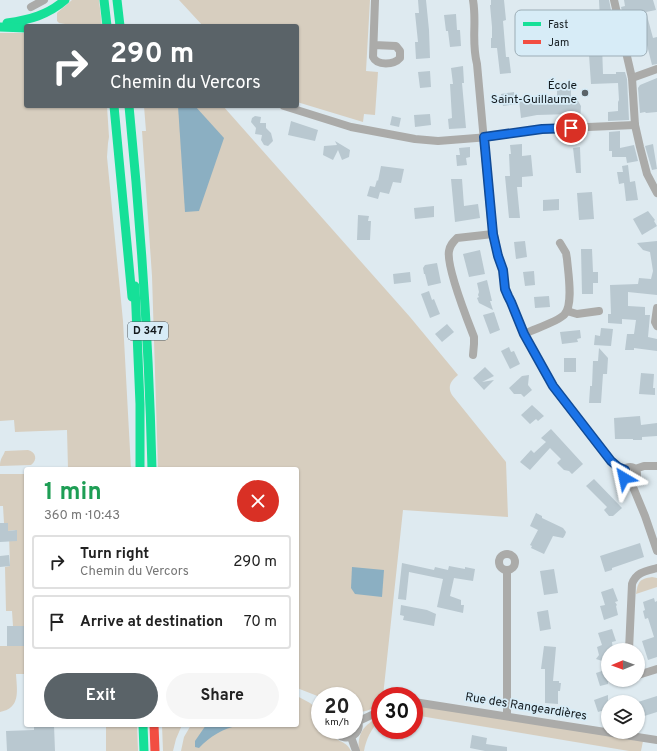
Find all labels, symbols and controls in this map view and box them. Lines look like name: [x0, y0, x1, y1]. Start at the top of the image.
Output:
legend: [515, 10, 647, 56]
text: Fast: [548, 18, 568, 32]
text: Jam: [548, 36, 569, 50]
text: 290 m: [110, 37, 194, 73]
icon: right: [44, 40, 96, 92]
text: Chemin du Vercors: [110, 72, 261, 95]
place label: École Saint-Guillaume: [491, 78, 577, 108]
marker: École Saint-Guillaume: [580, 88, 590, 98]
pin: [554, 111, 588, 145]
icon: arrive: [560, 117, 582, 139]
road number: D 347: [128, 322, 168, 340]
position arrow: [603, 457, 645, 499]
text: 1 min: [44, 478, 102, 508]
button: close: [237, 480, 279, 522]
text: 360 m · 10:43: [44, 508, 120, 524]
text: Turn right: [80, 545, 149, 564]
icon: right: [46, 551, 68, 573]
text: 290 m: [233, 553, 277, 572]
text: Chemin du Vercors: [80, 564, 189, 580]
icon: arrive: [46, 611, 68, 633]
text: Arrive at destination: [80, 613, 223, 632]
text: 70 m: [244, 613, 277, 632]
north arrow: [601, 643, 645, 687]
map controls: [601, 643, 645, 739]
button: Exit: [44, 673, 158, 719]
button: Share: [166, 673, 279, 719]
speed limit sign: 30: [371, 687, 423, 739]
street label: Rue des Rangeardières: [464, 689, 588, 725]
text: 20: [324, 695, 350, 721]
button: layers: [601, 695, 645, 739]
text: km/h: [325, 716, 349, 729]

